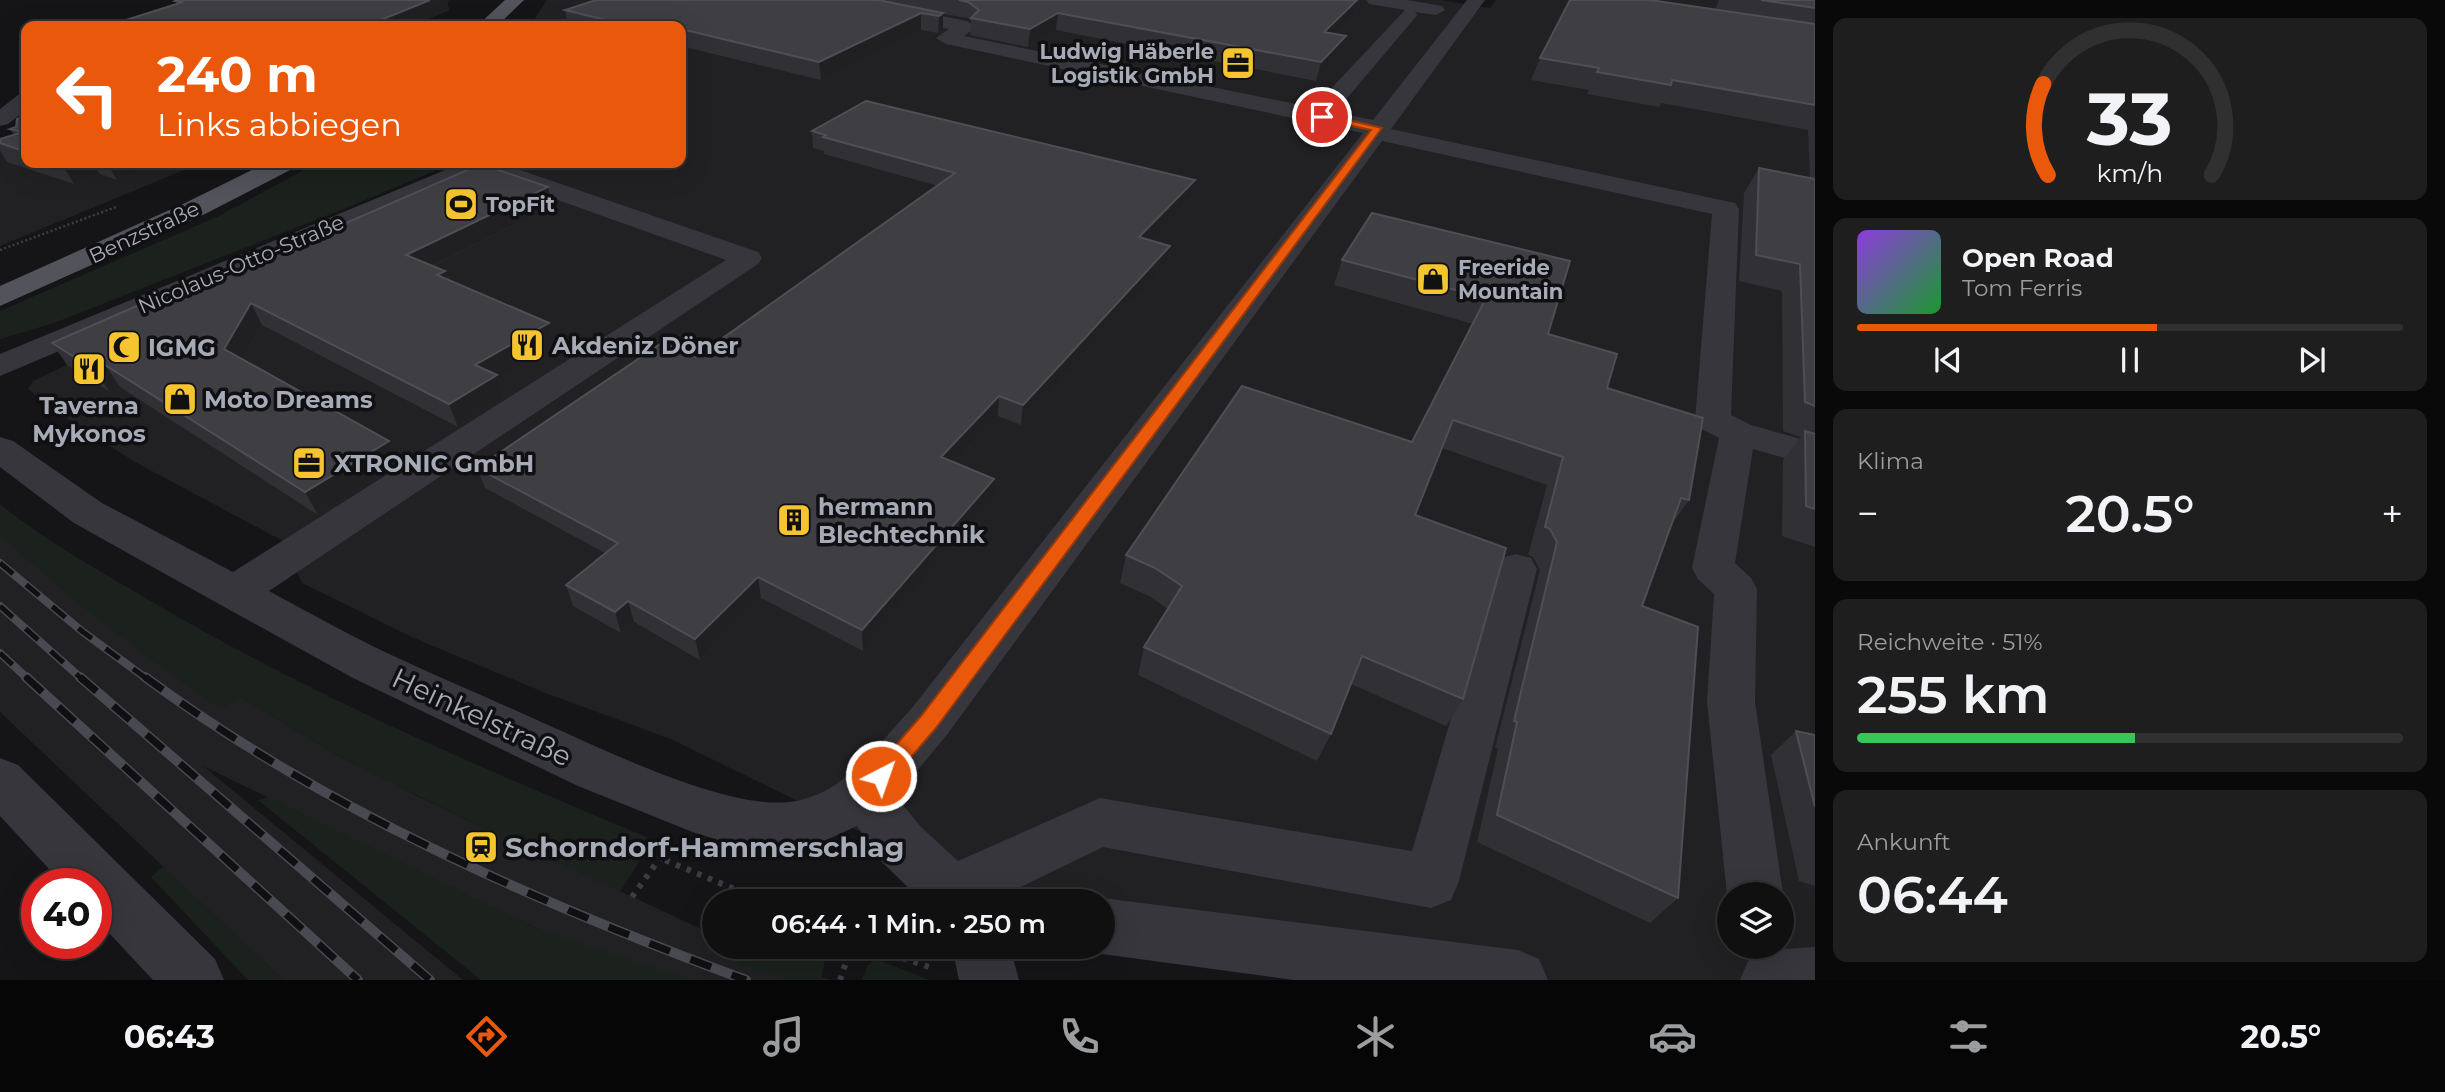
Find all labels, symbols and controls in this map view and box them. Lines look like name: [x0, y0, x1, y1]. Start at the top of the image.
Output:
place label: Ludwig Häberle Logistik GmbH: [1040, 39, 1214, 88]
office icon: Ludwig Häberle Logistik GmbH: [1219, 44, 1257, 82]
text: 240 m: [157, 45, 318, 104]
icon: left: [42, 49, 133, 140]
text: 33: [2086, 75, 2173, 163]
pin: [1292, 87, 1352, 147]
icon: arrive: [1303, 98, 1341, 136]
text: Links abbiegen: [157, 105, 402, 144]
text: km/h: [2097, 158, 2163, 188]
sports icon: TopFit: [442, 185, 480, 223]
place label: TopFit: [486, 192, 555, 217]
street label: Benzstraße: [85, 196, 203, 268]
street label: Nicolaus-Otto-Straße: [134, 209, 348, 319]
text: Open Road: [1962, 242, 2114, 274]
place label: Freeride Mountain: [1458, 255, 1563, 304]
shop icon: Freeride Mountain: [1414, 260, 1452, 298]
text: Tom Ferris: [1962, 274, 2082, 302]
restaurant icon: Akdeniz Döner: [508, 326, 546, 364]
mosque icon: IGMG: [105, 328, 143, 366]
place label: Akdeniz Döner: [551, 331, 739, 360]
place label: IGMG: [148, 333, 216, 362]
icon: previous: [1929, 341, 1967, 379]
icon: pause: [2111, 341, 2149, 379]
icon: next: [2293, 341, 2331, 379]
restaurant icon: Taverna Mykonos: [70, 350, 108, 388]
shop icon: Moto Dreams: [161, 380, 199, 418]
place label: Moto Dreams: [204, 385, 373, 414]
place label: Taverna Mykonos: [32, 391, 146, 448]
office icon: XTRONIC GmbH: [290, 444, 328, 482]
text: Klima: [1857, 447, 1924, 475]
place label: XTRONIC GmbH: [334, 449, 534, 478]
text: 20.5°: [2066, 482, 2194, 545]
text: −: [1857, 490, 1879, 537]
text: +: [2381, 490, 2403, 537]
place label: hermann Blechtechnik: [818, 492, 985, 549]
building icon: hermann Blechtechnik: [775, 501, 813, 539]
text: Reichweite · 51%: [1857, 628, 2043, 656]
street label: Heinkelstraße: [387, 661, 577, 773]
text: 255 km: [1857, 663, 2050, 726]
position arrow: [844, 739, 918, 813]
station icon: Schorndorf-Hammerschlag: [462, 828, 500, 866]
text: Ankunft: [1857, 828, 1951, 856]
place label: Schorndorf-Hammerschlag: [505, 830, 904, 864]
text: 06:44: [1857, 863, 2008, 926]
speed limit sign: 40: [21, 868, 112, 959]
map controls: [1717, 882, 1794, 959]
button: layers: [1717, 882, 1794, 959]
text: 06:44 · 1 Min. · 250 m: [771, 908, 1046, 940]
icon: directions: [462, 1012, 511, 1061]
icon: music: [759, 1012, 808, 1061]
icon: phone: [1055, 1012, 1104, 1061]
icon: climate: [1351, 1012, 1400, 1061]
icon: car: [1648, 1012, 1697, 1061]
icon: filters: [1944, 1012, 1993, 1061]
text: 06:43: [124, 1017, 215, 1056]
text: 20.5°: [2240, 1017, 2321, 1056]

